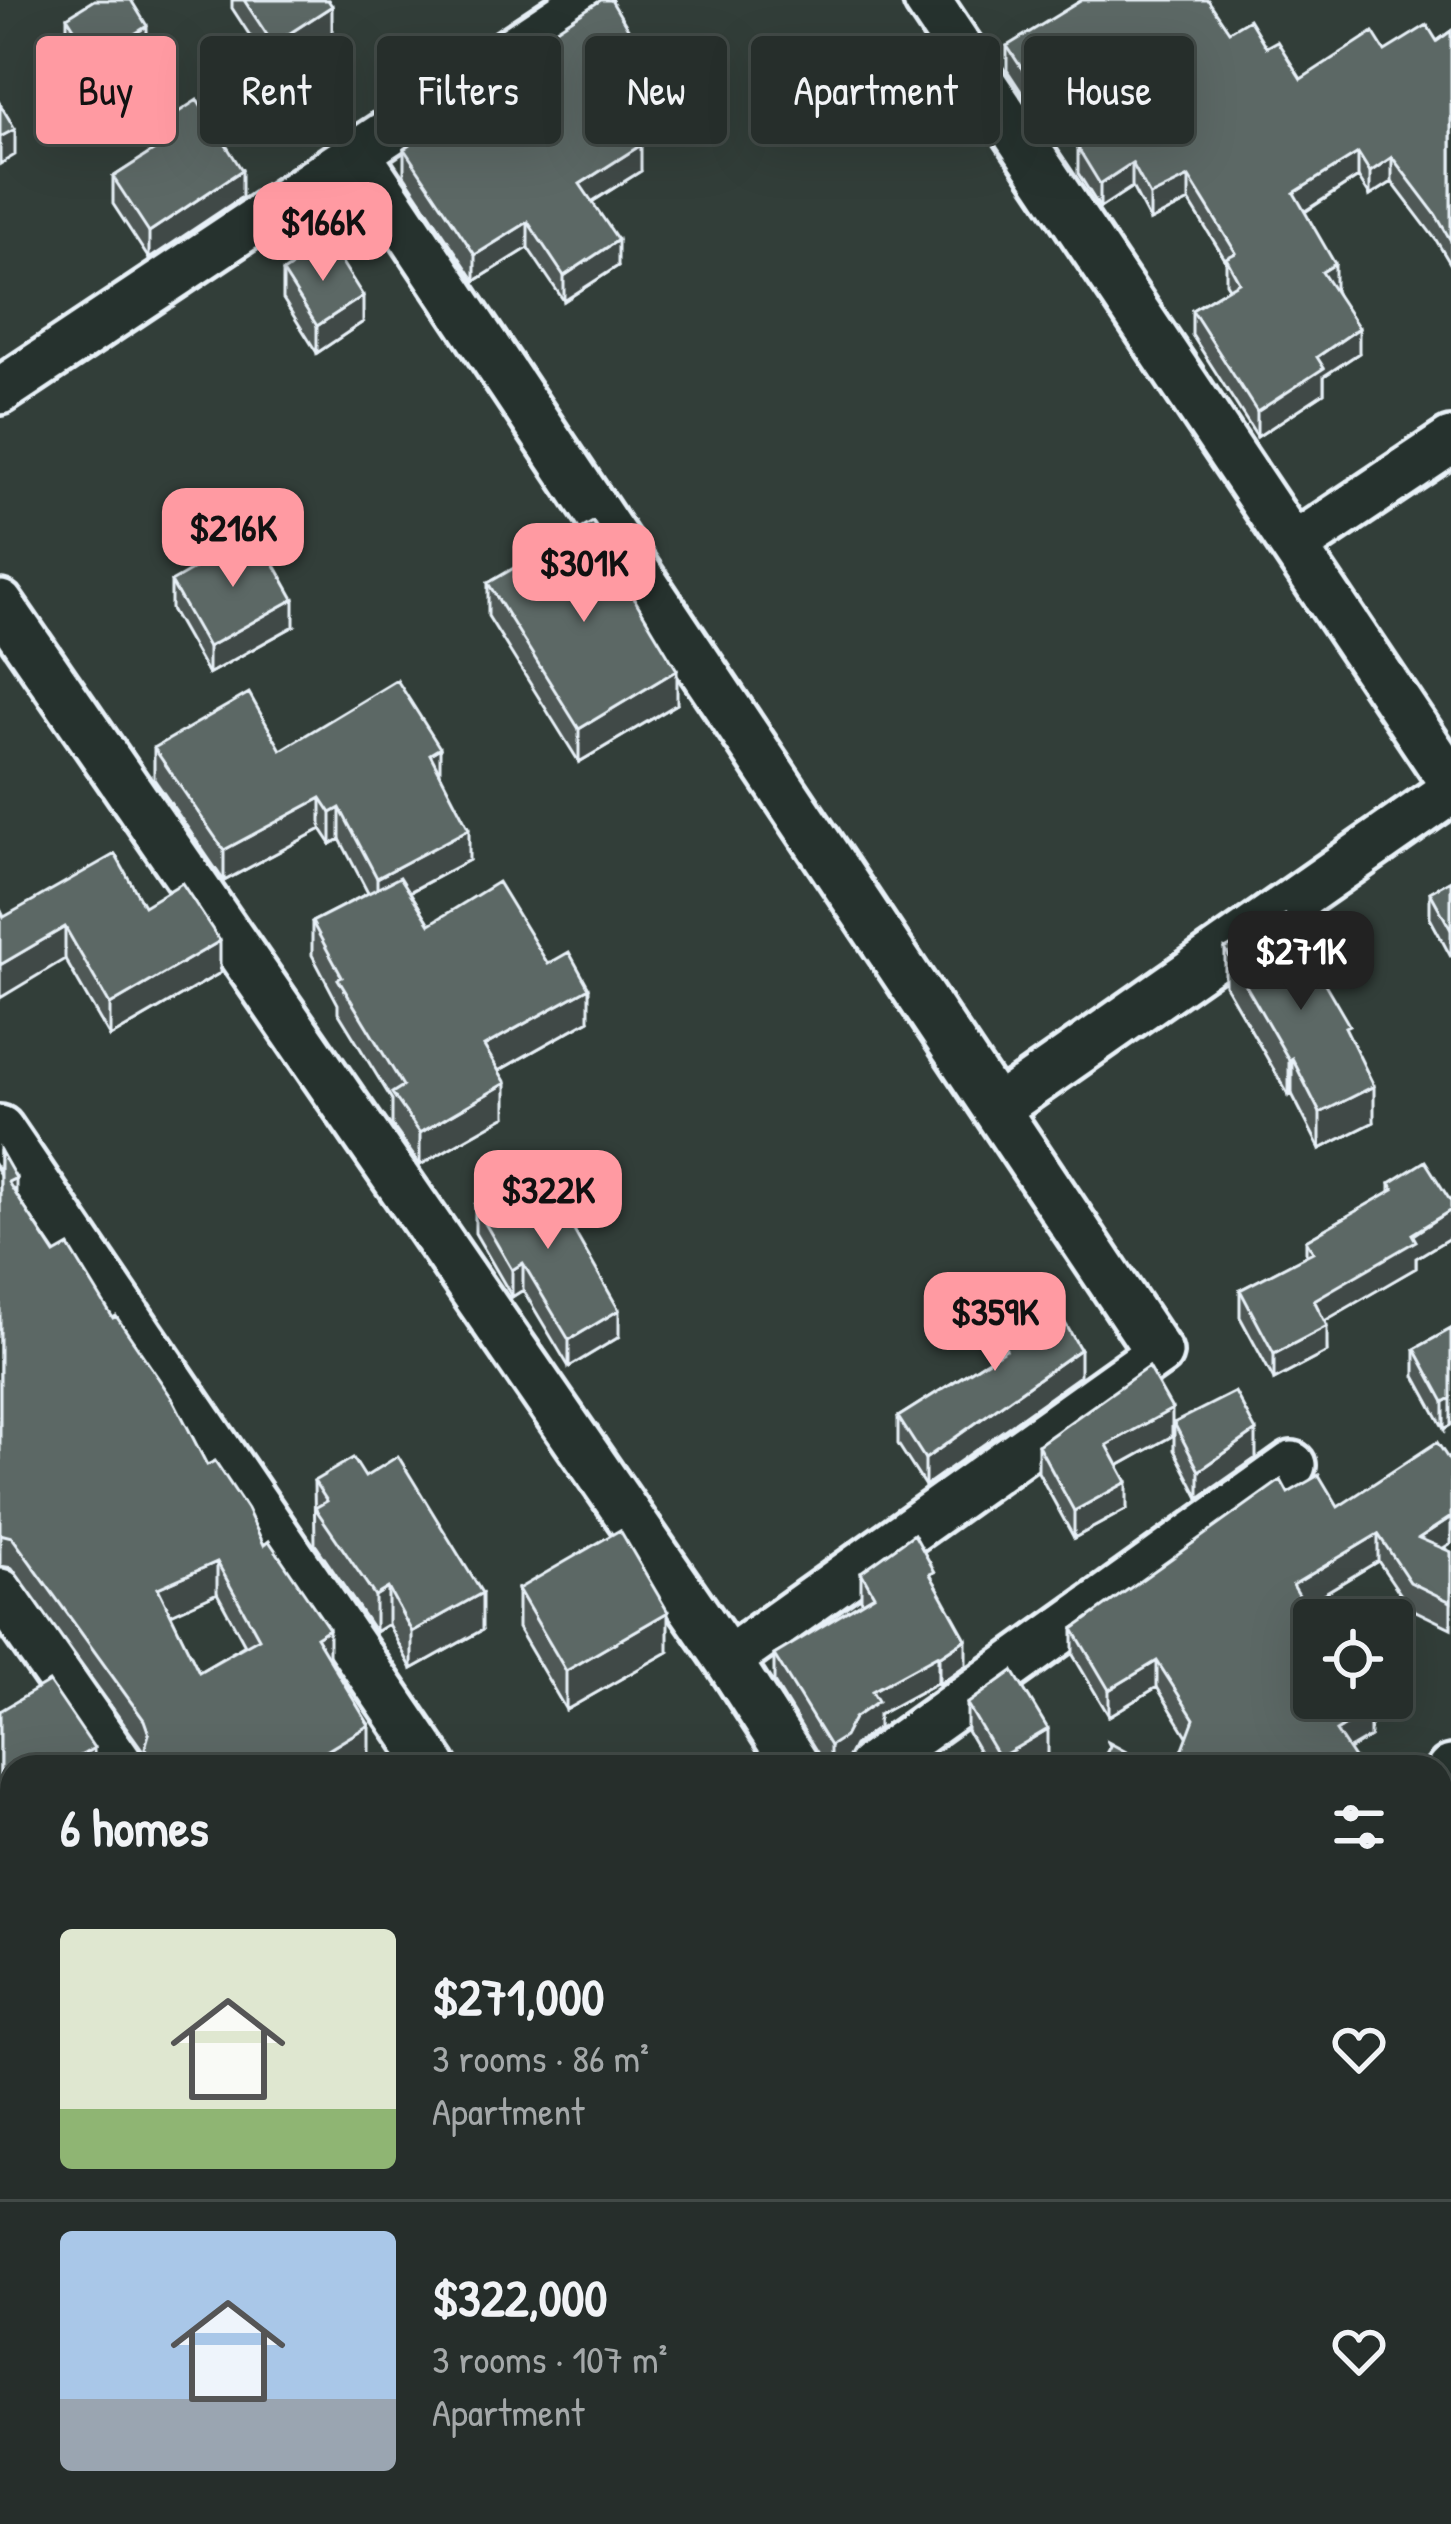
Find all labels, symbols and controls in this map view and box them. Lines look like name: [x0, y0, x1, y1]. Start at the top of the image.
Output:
chip: Buy: [36, 36, 176, 144]
chip: Rent: [200, 36, 353, 144]
chip: Filters: [377, 36, 561, 144]
chip: New: [585, 36, 727, 144]
chip: Apartment: [751, 36, 1000, 144]
chip: House: [1024, 36, 1194, 144]
pin: $166K: [239, 182, 407, 284]
text: $166K: [280, 194, 366, 247]
pin: $216K: [149, 488, 317, 590]
text: $216K: [189, 500, 277, 553]
pin: $301K: [500, 523, 668, 625]
text: $301K: [539, 535, 629, 588]
pin: $271K: [1217, 911, 1385, 1013]
text: $271K: [1255, 923, 1347, 976]
pin: $322K: [464, 1150, 632, 1252]
text: $322K: [501, 1162, 595, 1215]
pin: $359K: [911, 1272, 1079, 1374]
text: $359K: [951, 1284, 1039, 1337]
map controls: [1293, 1599, 1413, 1719]
button: locate: [1293, 1599, 1413, 1719]
text: 6 homes: [60, 1793, 209, 1862]
icon: filters: [1326, 1794, 1392, 1860]
text: $271,000: [432, 1962, 604, 2031]
icon: home: [156, 1977, 300, 2121]
icon: heart: [1326, 2016, 1392, 2082]
text: 3 rooms · 86 m²: [432, 2031, 649, 2084]
text: Apartment: [432, 2084, 585, 2137]
text: $322,000: [432, 2263, 607, 2332]
icon: home: [156, 2279, 300, 2423]
icon: heart: [1326, 2318, 1392, 2384]
text: 3 rooms · 107 m²: [432, 2332, 668, 2385]
text: Apartment: [432, 2385, 585, 2438]

